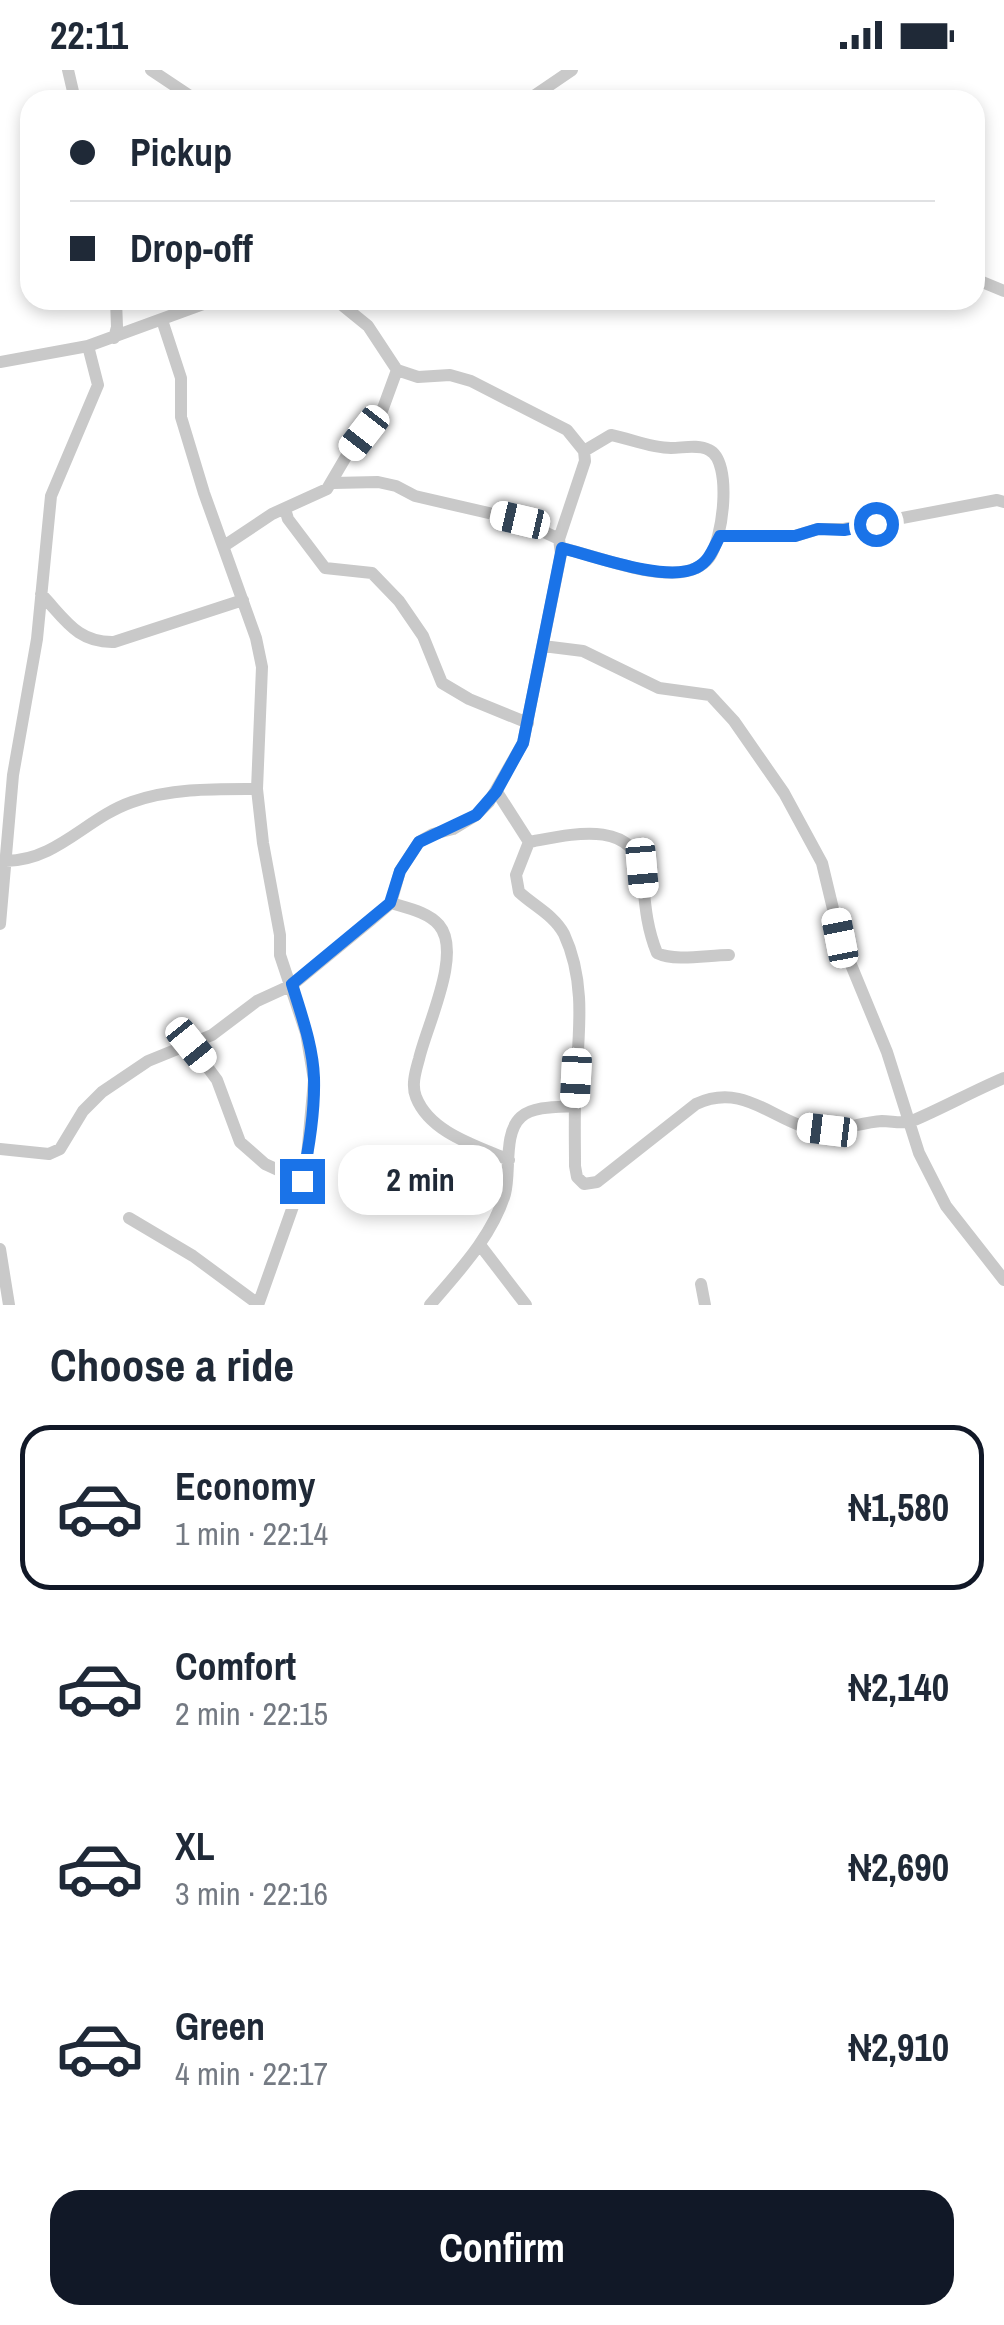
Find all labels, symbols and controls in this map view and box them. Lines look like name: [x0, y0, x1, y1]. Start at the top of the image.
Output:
text: 22:11: [50, 10, 128, 61]
text: Pickup: [130, 127, 232, 178]
text: Drop-off: [130, 223, 253, 274]
car: [334, 400, 394, 466]
car: [487, 499, 553, 541]
route start: [854, 502, 899, 547]
car: [624, 837, 660, 899]
car: [820, 906, 860, 970]
car: [160, 1012, 222, 1078]
car: [559, 1047, 593, 1109]
car: [795, 1111, 859, 1149]
callout: 2 min: [337, 1146, 502, 1216]
text: 2 min: [386, 1158, 455, 1201]
route end: [280, 1159, 325, 1204]
text: Choose a ride: [50, 1334, 294, 1395]
text: Economy: [175, 1461, 315, 1512]
icon: car: [55, 1463, 145, 1553]
text: ₦1,580: [849, 1482, 949, 1533]
text: 1 min · 22:14: [175, 1512, 328, 1555]
text: Comfort: [175, 1641, 296, 1692]
icon: car: [55, 1643, 145, 1733]
text: ₦2,140: [849, 1662, 949, 1713]
text: 2 min · 22:15: [175, 1692, 328, 1735]
text: XL: [175, 1821, 215, 1872]
icon: car: [55, 1823, 145, 1913]
text: ₦2,690: [849, 1842, 949, 1893]
text: 3 min · 22:16: [175, 1872, 328, 1915]
text: Green: [175, 2001, 265, 2052]
icon: car: [55, 2003, 145, 2093]
text: ₦2,910: [849, 2022, 949, 2073]
text: 4 min · 22:17: [175, 2052, 328, 2095]
button: Confirm: [50, 2190, 954, 2305]

